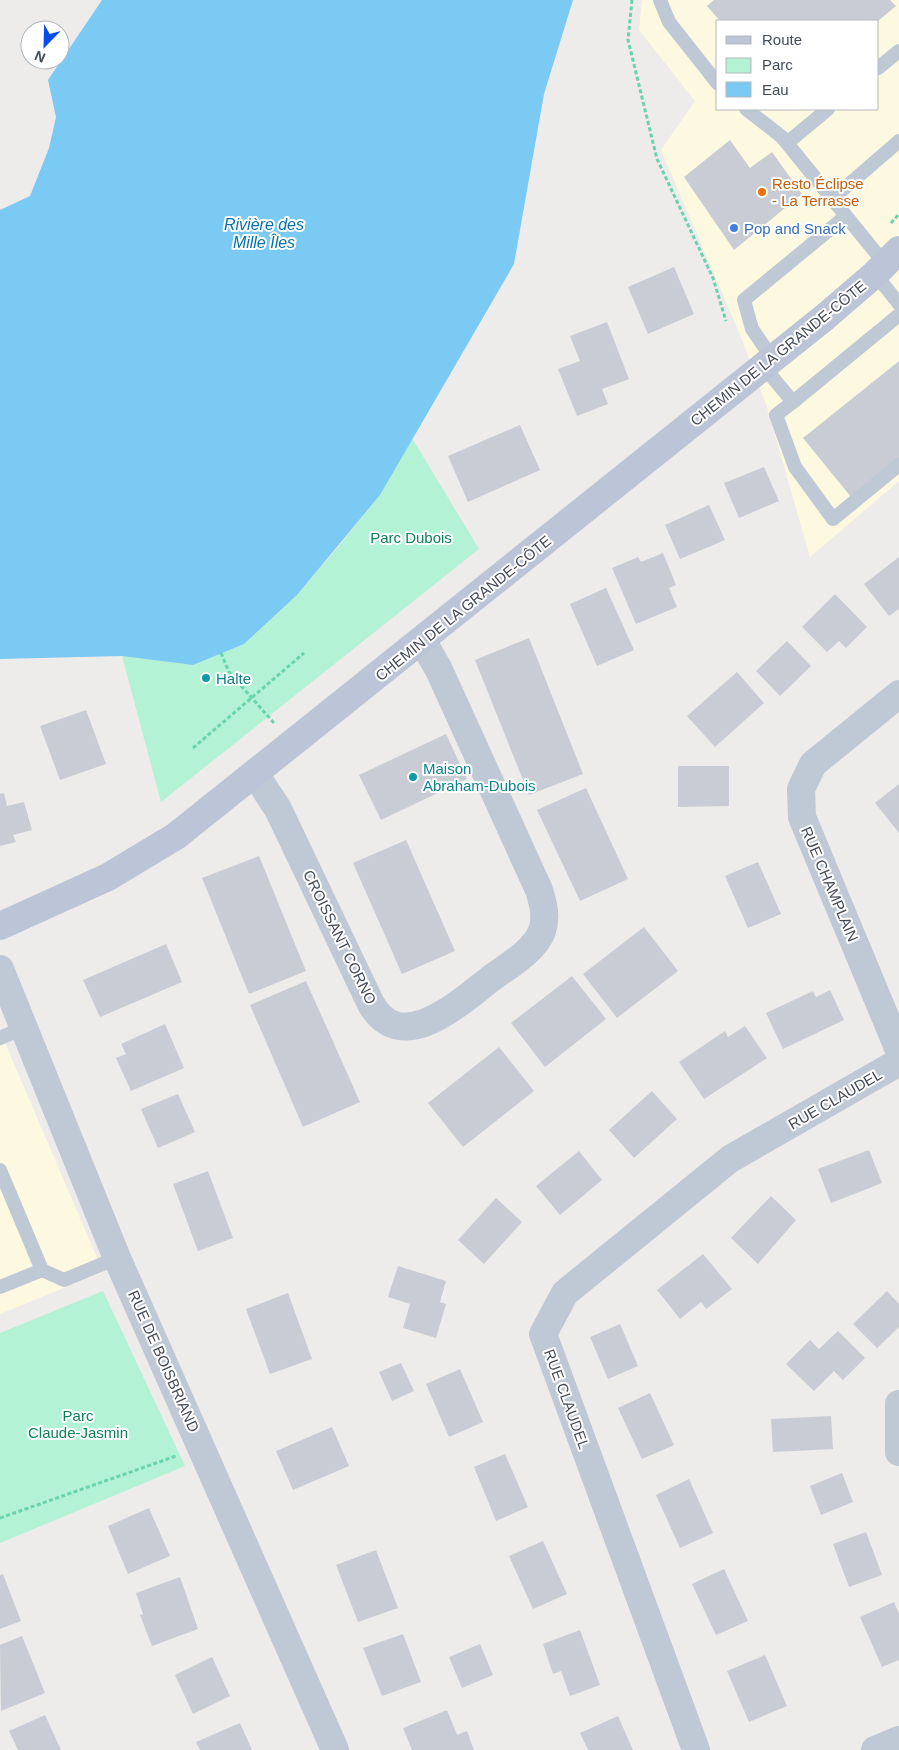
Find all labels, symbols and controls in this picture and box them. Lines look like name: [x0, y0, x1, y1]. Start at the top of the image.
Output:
north arrow: [20, 20, 70, 70]
legend: [716, 20, 879, 110]
text: Route: [762, 31, 802, 48]
text: N: [32, 48, 48, 66]
text: Parc: [762, 56, 793, 73]
text: Eau: [762, 81, 789, 98]
place label: Resto Éclipse - La Terrasse: [772, 175, 864, 209]
marker: Resto Éclipse - La Terrasse: [756, 186, 768, 198]
water label: Rivière des Mille Îles: [224, 216, 304, 251]
place label: Pop and Snack: [744, 220, 846, 237]
marker: Pop and Snack: [728, 222, 740, 234]
street label: CHEMIN DE LA GRANDE-CÔTE: [687, 277, 869, 429]
park label: Parc Dubois: [370, 529, 452, 546]
street label: CHEMIN DE LA GRANDE-CÔTE: [372, 532, 554, 684]
place label: Halte: [216, 670, 251, 687]
marker: Halte: [200, 672, 212, 684]
place label: Maison Abraham-Dubois: [423, 760, 536, 794]
marker: Maison Abraham-Dubois: [407, 771, 419, 783]
street label: RUE CHAMPLAIN: [798, 824, 862, 944]
street label: CROISSANT CORNO: [300, 867, 380, 1007]
street label: RUE CLAUDEL: [785, 1065, 885, 1133]
street label: RUE DE BOISBRIAND: [125, 1287, 203, 1435]
street label: RUE CLAUDEL: [541, 1347, 593, 1451]
park label: Parc Claude-Jasmin: [28, 1407, 128, 1441]

